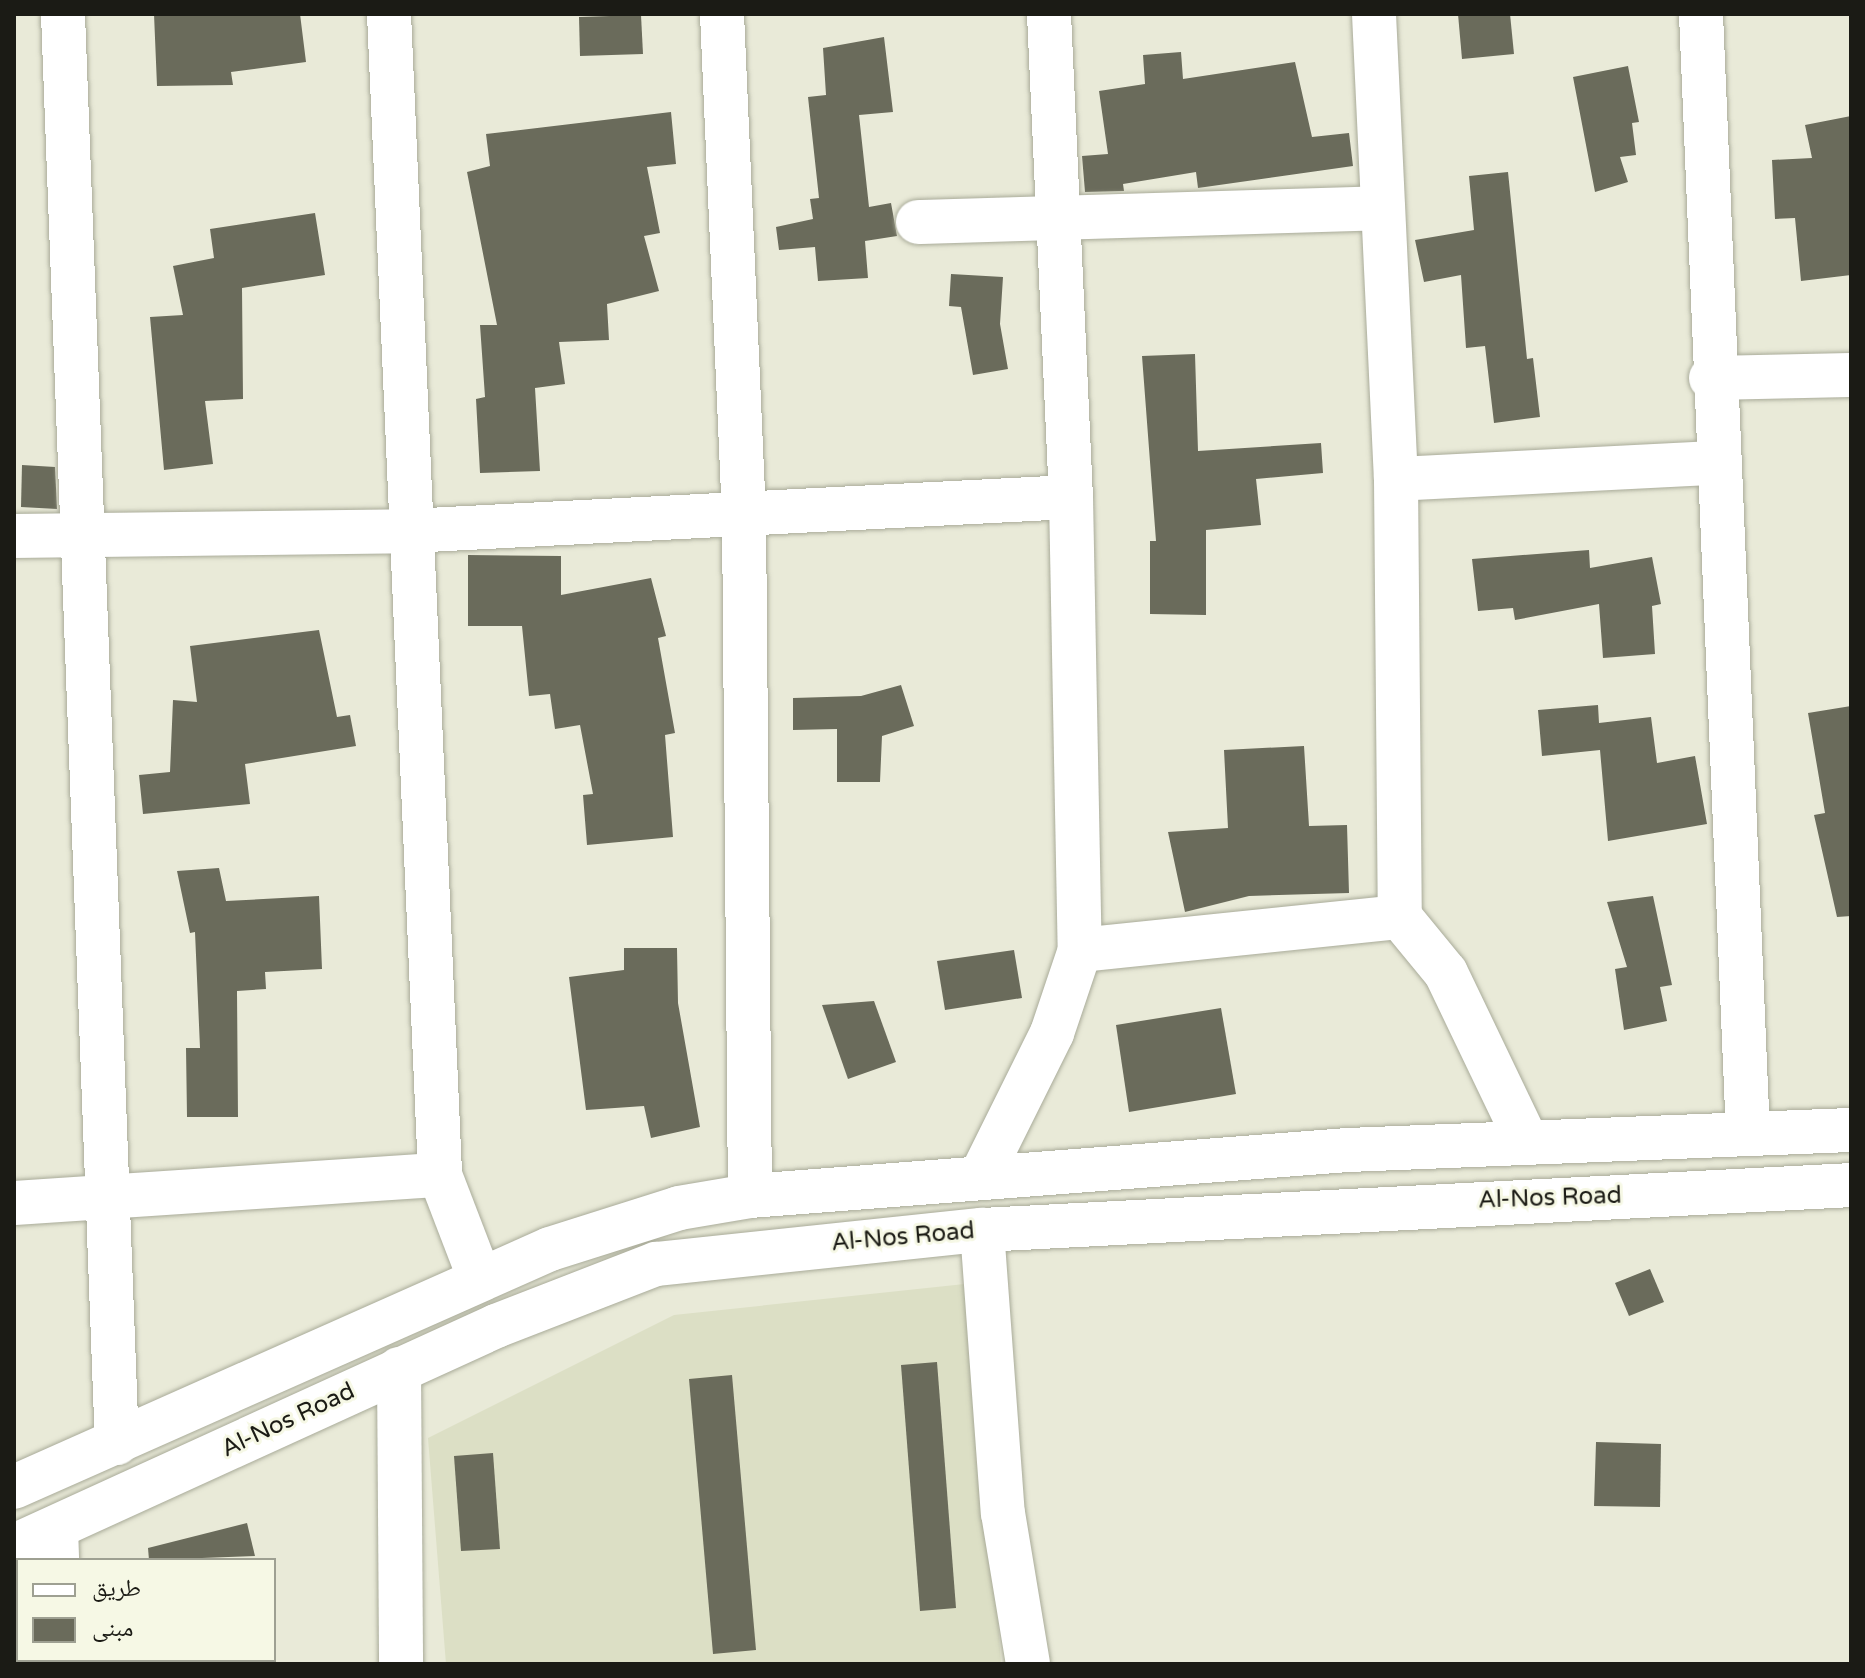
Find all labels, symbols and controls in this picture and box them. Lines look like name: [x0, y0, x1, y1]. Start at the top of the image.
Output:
street label: Al-Nos Road: [1478, 1181, 1622, 1215]
street label: Al-Nos Road: [830, 1216, 976, 1258]
street label: Al-Nos Road: [217, 1377, 359, 1463]
legend: [16, 1558, 276, 1662]
text: طريق: [92, 1574, 141, 1603]
text: مبنى: [92, 1614, 133, 1643]

